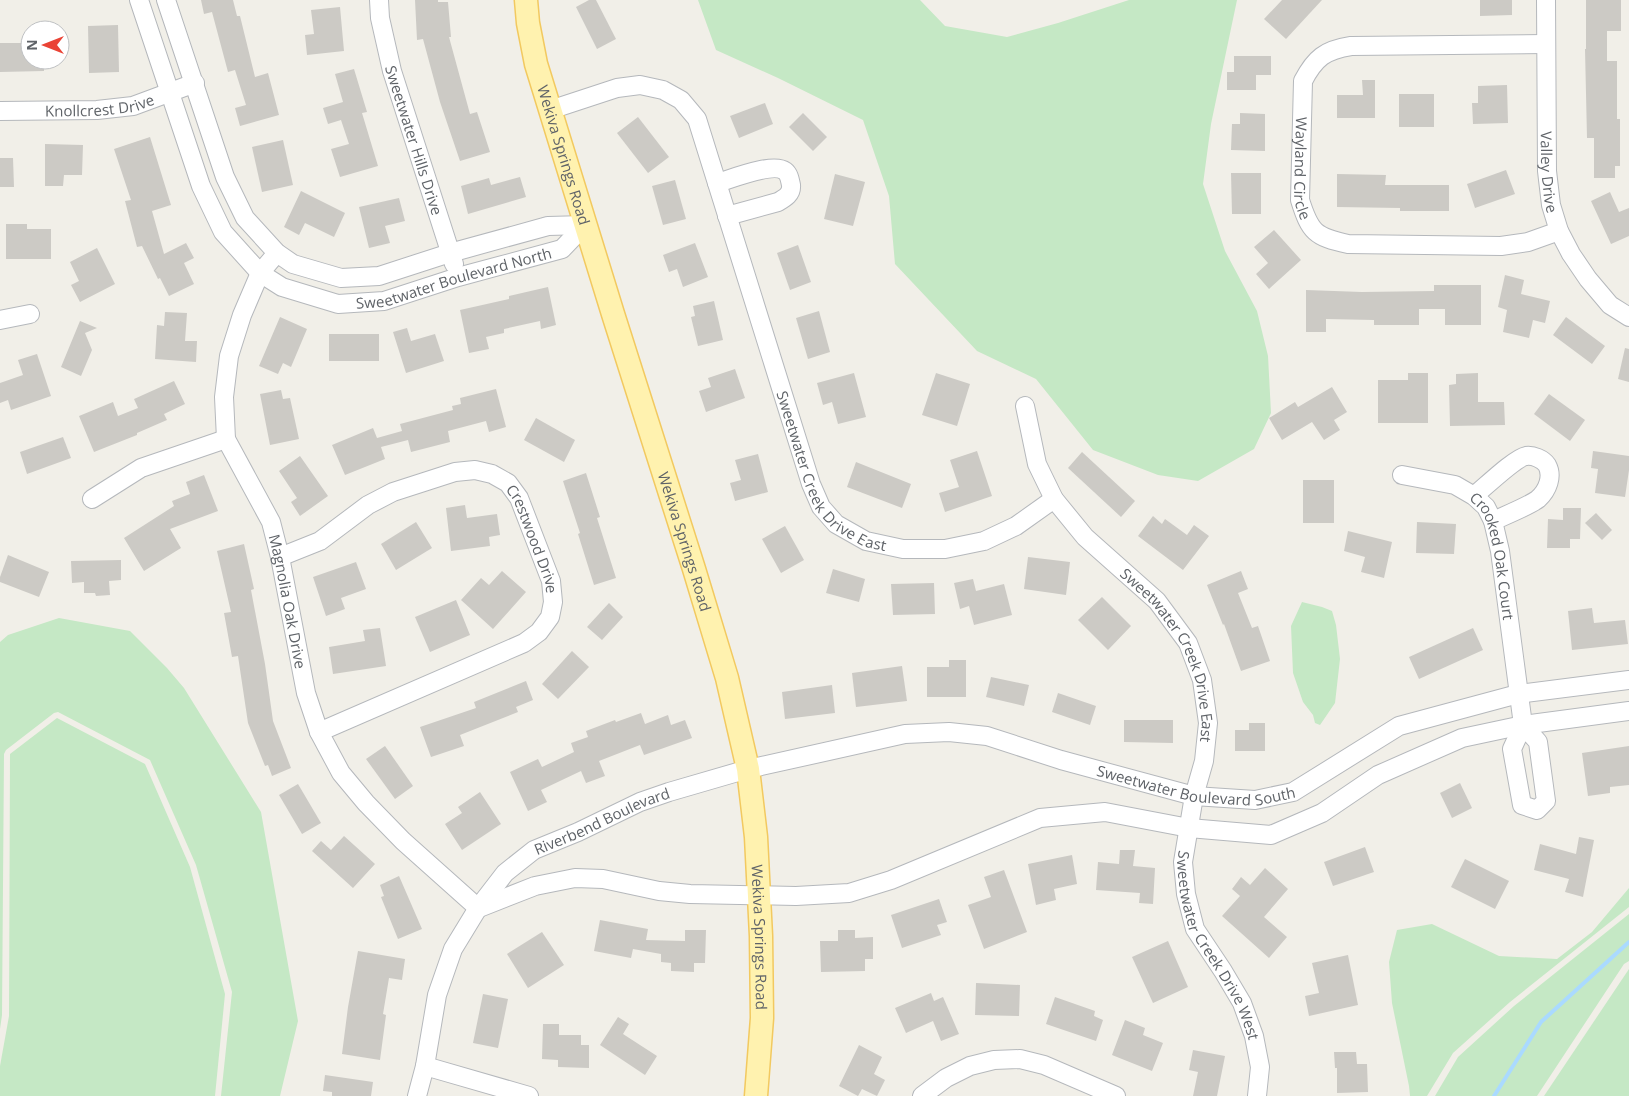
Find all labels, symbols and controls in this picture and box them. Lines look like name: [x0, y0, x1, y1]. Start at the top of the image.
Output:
north arrow: [20, 20, 70, 70]
text: N: [22, 39, 41, 51]
street label: Sweetwater Hills Drive: [381, 63, 448, 218]
street label: Wekiva Springs Road: [533, 83, 595, 227]
street label: Knollcrest Drive: [45, 89, 157, 121]
street label: Wayland Circle: [1290, 117, 1316, 223]
street label: Valley Drive: [1537, 131, 1563, 215]
street label: Sweetwater Boulevard North: [355, 242, 554, 313]
street label: Sweetwater Creek Drive East: [773, 388, 888, 555]
street label: Wekiva Springs Road: [654, 469, 716, 614]
street label: Crestwood Drive: [502, 480, 562, 594]
street label: Crooked Oak Court: [1466, 487, 1519, 621]
street label: Magnolia Oak Drive: [265, 532, 311, 670]
street label: Sweetwater Creek Drive East: [1116, 563, 1218, 743]
street label: Sweetwater Boulevard South: [1095, 760, 1297, 810]
street label: Riverbend Boulevard: [531, 783, 672, 859]
street label: Sweetwater Creek Drive West: [1173, 849, 1264, 1041]
street label: Wekiva Springs Road: [747, 864, 772, 1010]

